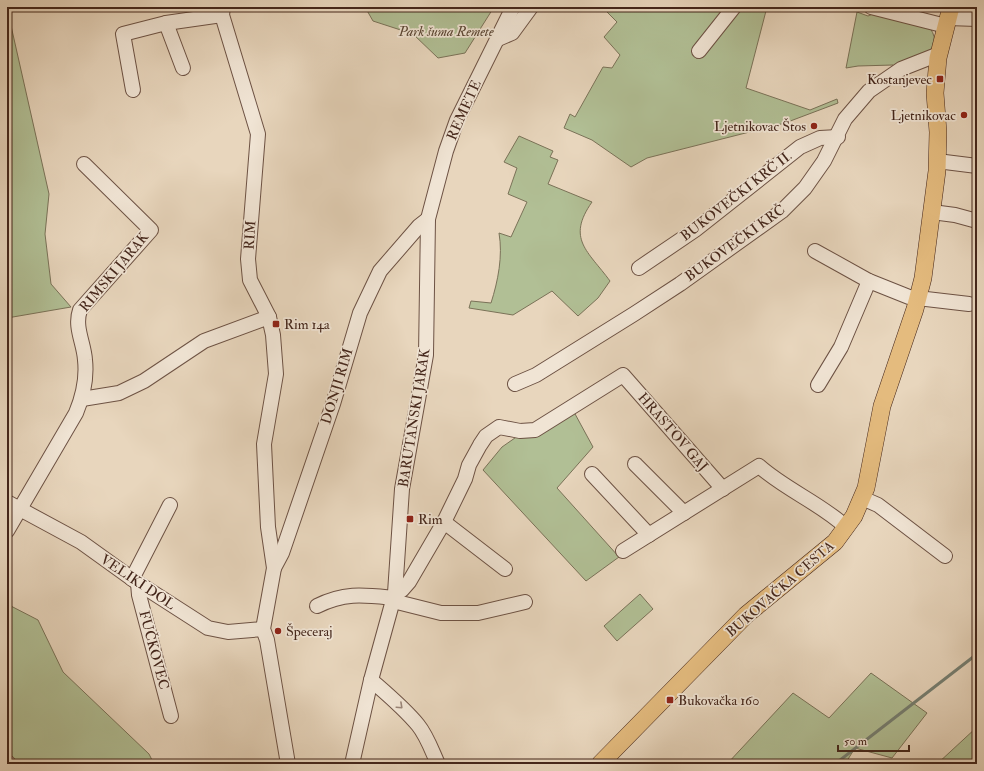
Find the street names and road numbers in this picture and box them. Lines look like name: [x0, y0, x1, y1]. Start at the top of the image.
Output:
street label: REMETE: [443, 77, 485, 143]
street label: BUKOVEČKI KRČ II.: [677, 147, 795, 245]
street label: BUKOVEČKI KRČ: [682, 201, 788, 285]
street label: RIM: [241, 219, 260, 250]
street label: RIMSKI JARAK: [76, 229, 152, 315]
street label: DONJI RIM: [317, 345, 357, 426]
street label: BARUTANSKI JARAK: [395, 347, 433, 489]
street label: HRASTOV GAJ: [634, 389, 712, 475]
street label: BUKOVAČKA CESTA: [722, 537, 838, 641]
street label: VELIKI DOL: [97, 551, 179, 613]
street label: FUČKOVEC: [135, 608, 174, 691]

